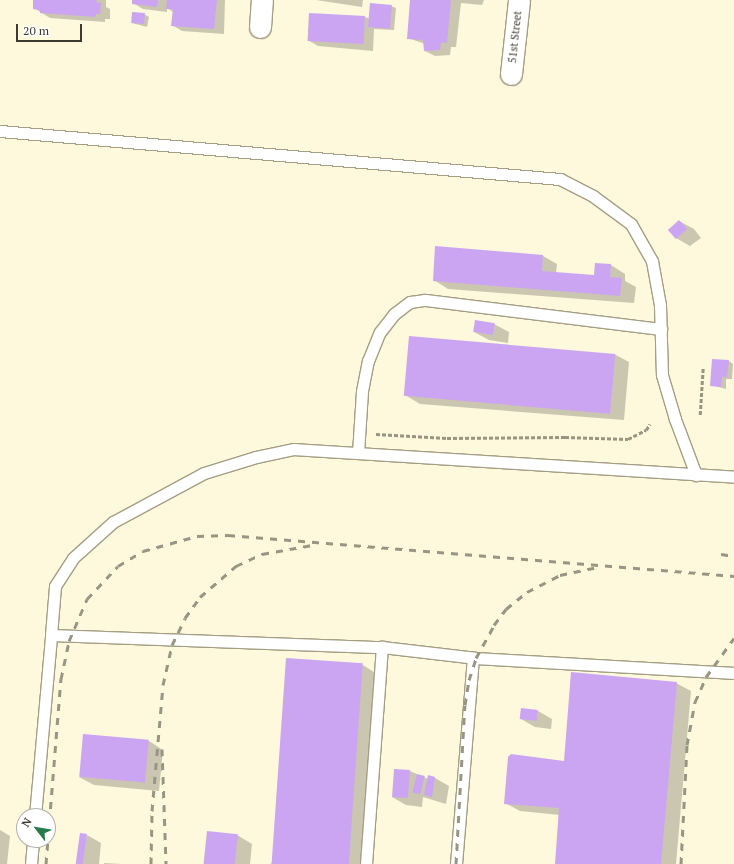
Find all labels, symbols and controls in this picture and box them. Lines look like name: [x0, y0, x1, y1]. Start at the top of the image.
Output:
street label: 51st Street: [506, 10, 524, 64]
scale bar: [18, 16, 84, 42]
text: 20 m: [23, 23, 49, 38]
north arrow: [16, 808, 56, 848]
text: N: [18, 815, 35, 830]

